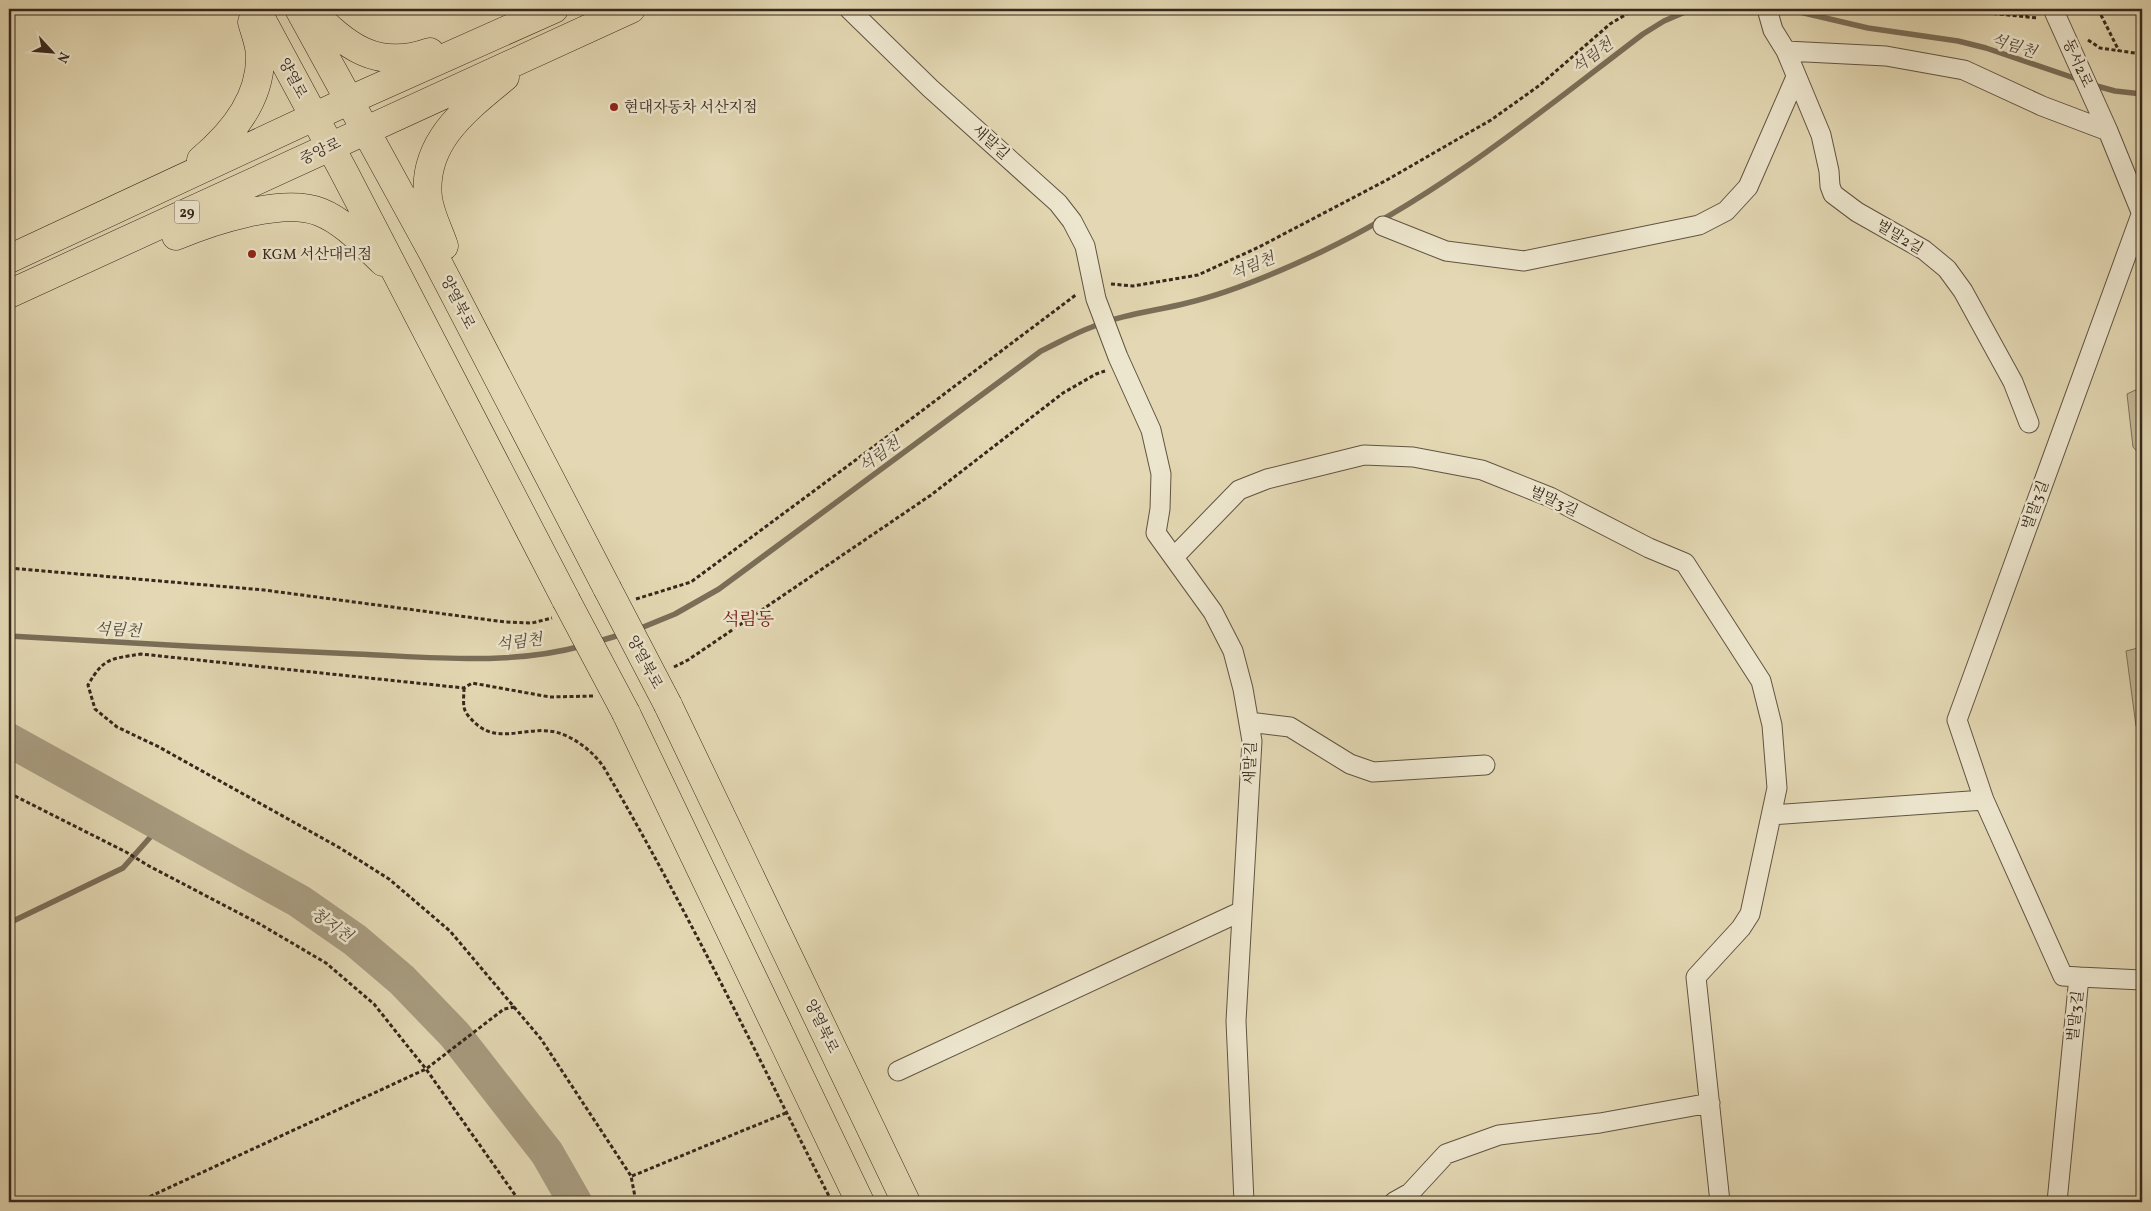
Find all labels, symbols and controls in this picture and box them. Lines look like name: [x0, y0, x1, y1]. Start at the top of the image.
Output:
north arrow: [28, 28, 78, 78]
water label: 석림천: [1988, 29, 2040, 65]
water label: 석림천: [1568, 33, 1620, 79]
street label: 동서2로: [2057, 36, 2097, 92]
text: N: [52, 48, 73, 66]
street label: 양열로: [272, 55, 311, 103]
place label: 현대자동차 서산지점: [624, 98, 757, 119]
marker: 현대자동차 서산지점: [608, 101, 620, 113]
street label: 새말길: [967, 121, 1013, 165]
street label: 중앙로: [296, 133, 345, 171]
road number: 29: [174, 200, 200, 223]
street label: 벌말2길: [1872, 216, 1927, 261]
place label: KGM 서산대리점: [262, 245, 372, 266]
water label: 석림천: [1227, 247, 1280, 286]
marker: KGM 서산대리점: [246, 248, 258, 260]
street label: 양열북로: [434, 272, 479, 334]
water label: 석림천: [855, 432, 907, 478]
street label: 벌말3길: [2018, 478, 2055, 533]
street label: 벌말3길: [1526, 482, 1581, 523]
district label: 석림동: [722, 608, 774, 633]
water label: 석림천: [94, 619, 143, 643]
water label: 석림천: [495, 629, 545, 657]
street label: 양열북로: [621, 632, 667, 694]
street label: 새말길: [1240, 741, 1263, 785]
water label: 청지천: [306, 903, 357, 949]
street label: 벌말3길: [2063, 990, 2090, 1043]
street label: 양열북로: [799, 996, 843, 1058]

